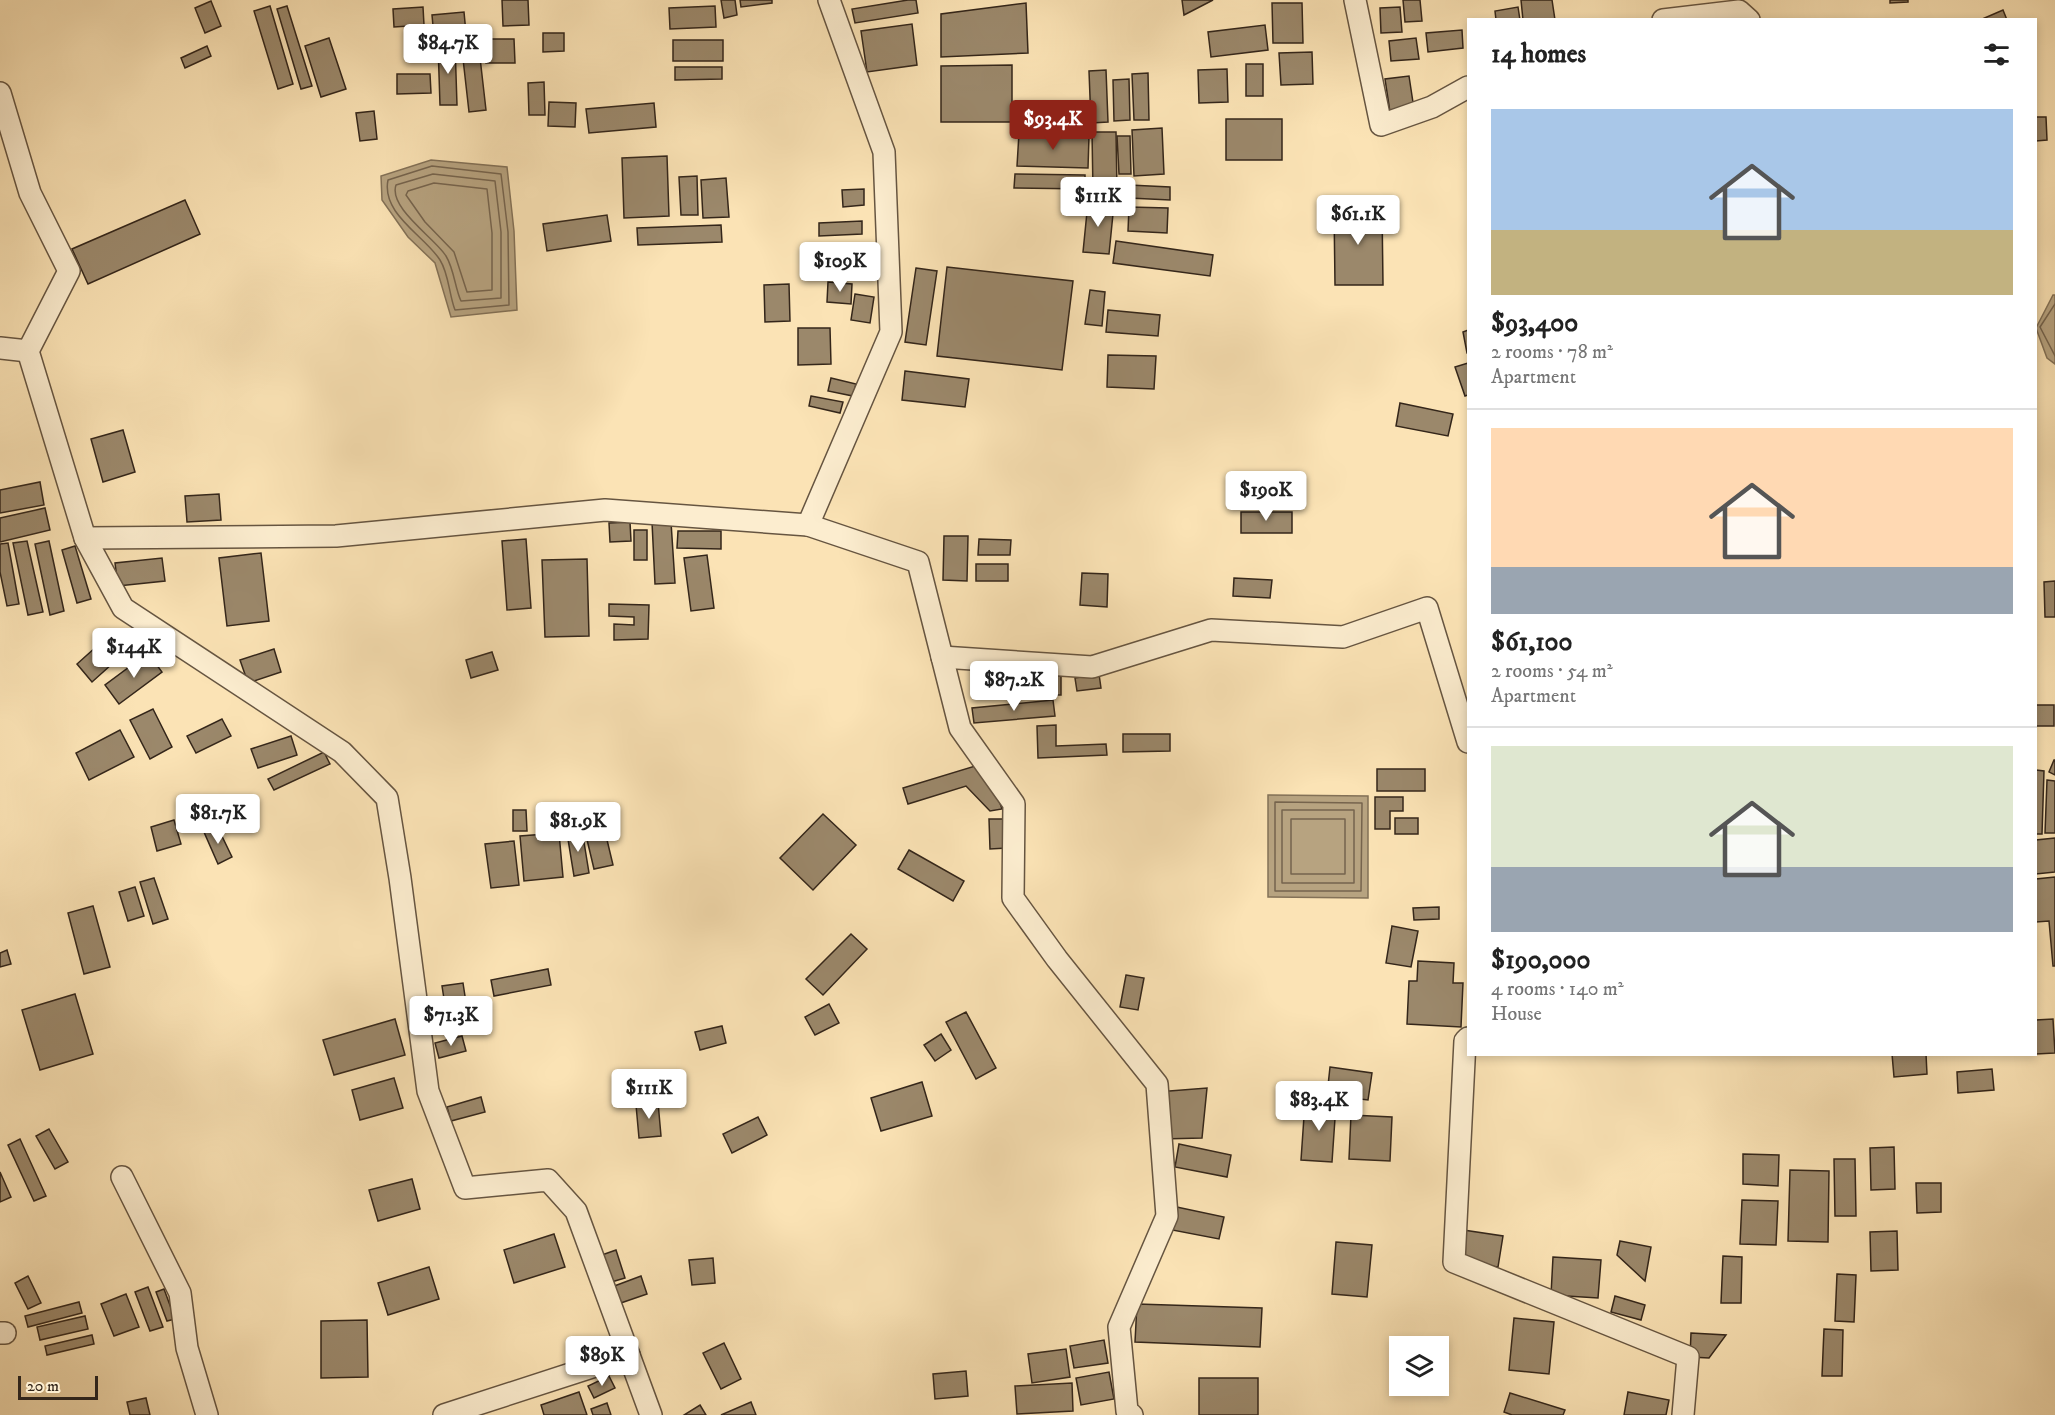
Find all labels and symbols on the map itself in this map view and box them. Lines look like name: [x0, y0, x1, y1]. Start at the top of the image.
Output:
pin: $84.7K: [399, 24, 497, 75]
pin: $93.4K: [1004, 100, 1102, 151]
pin: $111K: [1056, 177, 1140, 228]
pin: $61.1K: [1309, 195, 1407, 246]
pin: $109K: [798, 242, 882, 293]
pin: $190K: [1224, 471, 1308, 522]
pin: $144K: [92, 628, 176, 679]
pin: $87.2K: [965, 661, 1063, 712]
pin: $81.7K: [169, 794, 267, 845]
pin: $81.9K: [529, 802, 627, 853]
pin: $71.3K: [402, 996, 500, 1047]
pin: $111K: [607, 1069, 691, 1120]
pin: $83.4K: [1270, 1081, 1368, 1132]
pin: $89K: [566, 1336, 638, 1387]
scale bar: [18, 1373, 98, 1400]

